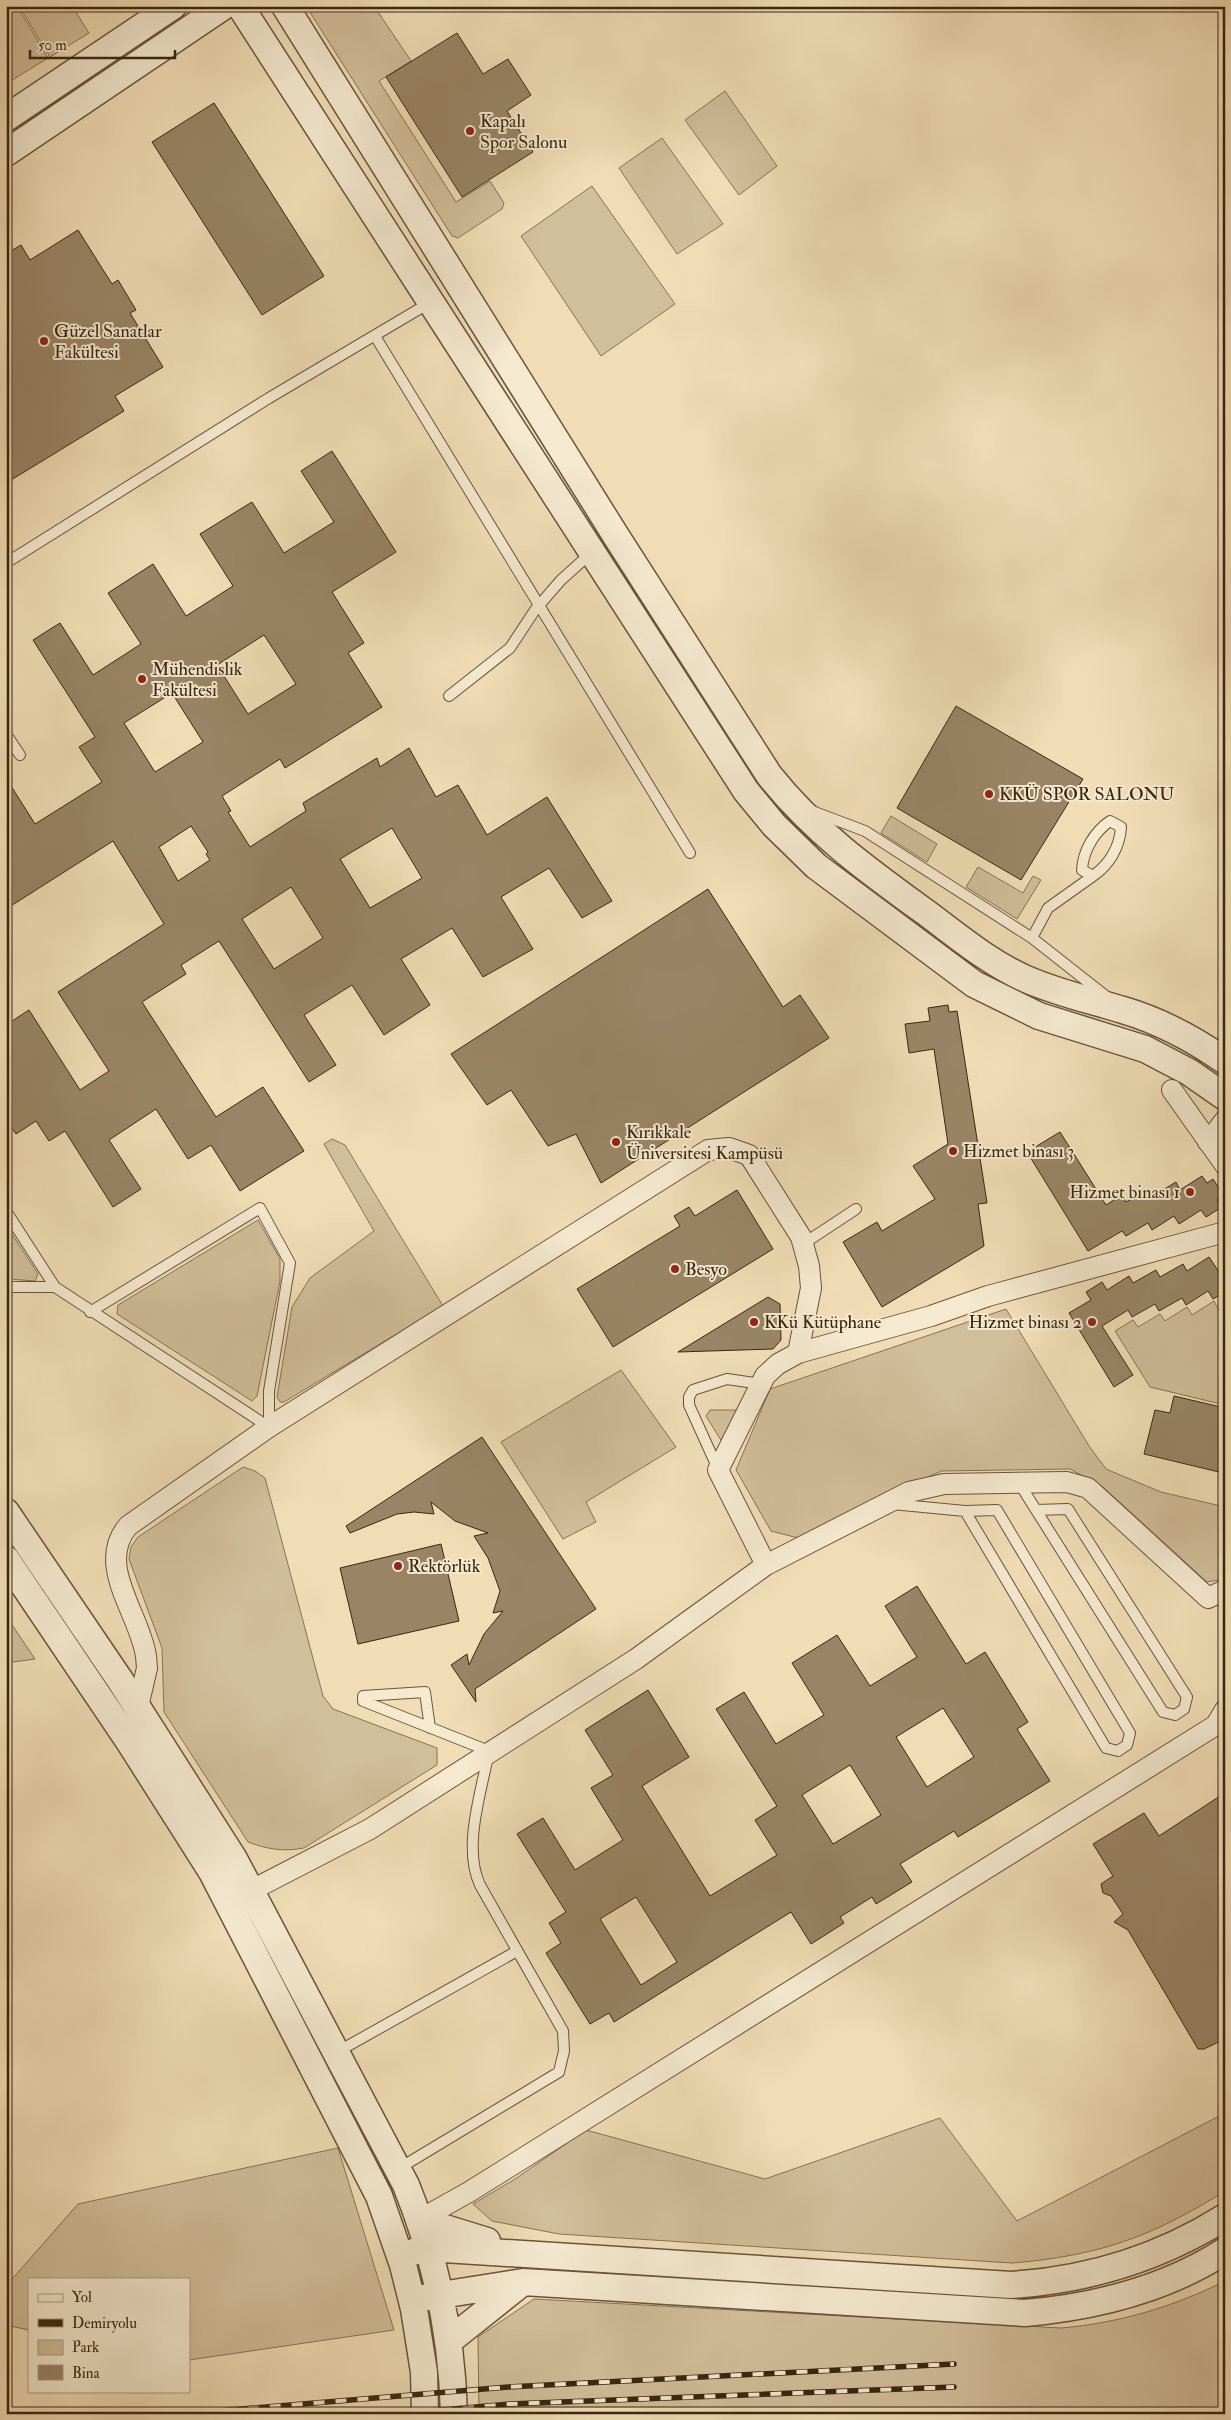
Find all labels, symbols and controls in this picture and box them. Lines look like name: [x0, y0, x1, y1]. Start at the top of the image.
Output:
scale bar: [30, 28, 175, 60]
text: 50 m: [38, 36, 67, 55]
place label: Kapalı Spor Salonu: [480, 110, 567, 154]
marker: Kapalı Spor Salonu: [464, 125, 476, 137]
place label: Güzel Sanatlar Fakültesi: [54, 320, 162, 364]
marker: Güzel Sanatlar Fakültesi: [38, 335, 50, 347]
place label: Mühendislik Fakültesi: [152, 658, 243, 702]
marker: Mühendislik Fakültesi: [136, 673, 148, 685]
place label: KKÜ SPOR SALONU: [999, 783, 1174, 806]
marker: KKÜ SPOR SALONU: [983, 788, 995, 800]
place label: Kırıkkale Üniversitesi Kampüsü: [626, 1121, 783, 1165]
marker: Kırıkkale Üniversitesi Kampüsü: [610, 1136, 622, 1148]
place label: Hizmet binası 3: [963, 1140, 1074, 1163]
marker: Hizmet binası 3: [947, 1145, 959, 1157]
place label: Hizmet binası 1: [1069, 1181, 1180, 1204]
marker: Hizmet binası 1: [1184, 1186, 1196, 1198]
place label: Besyo: [685, 1258, 727, 1281]
marker: Besyo: [669, 1263, 681, 1275]
place label: KKü Kütüphane: [764, 1311, 882, 1334]
place label: Hizmet binası 2: [969, 1311, 1082, 1334]
marker: KKü Kütüphane: [748, 1316, 760, 1328]
marker: Hizmet binası 2: [1086, 1316, 1098, 1328]
place label: Rektörlük: [408, 1555, 481, 1578]
marker: Rektörlük: [392, 1560, 404, 1572]
legend: [28, 2278, 190, 2392]
text: Yol: [72, 2288, 92, 2307]
text: Demiryolu: [72, 2314, 137, 2333]
text: Park: [72, 2338, 99, 2357]
text: Bina: [72, 2364, 100, 2383]

